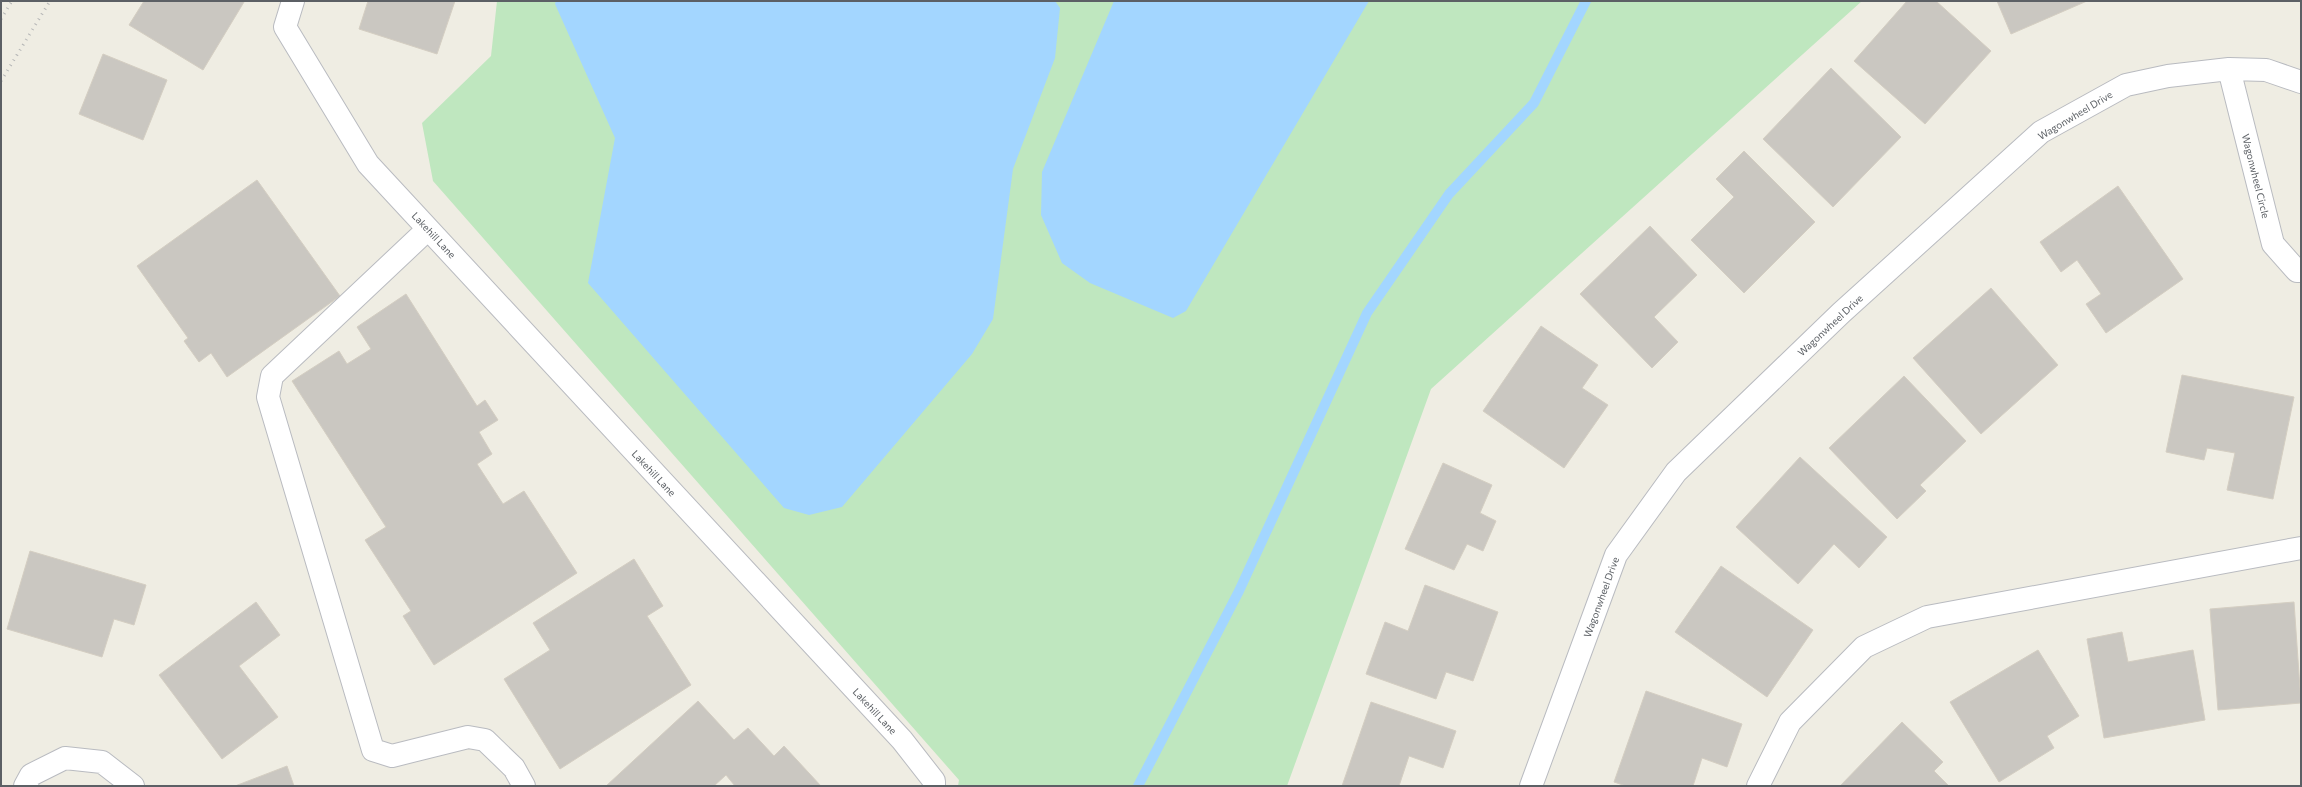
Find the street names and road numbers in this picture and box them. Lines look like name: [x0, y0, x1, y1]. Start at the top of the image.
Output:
street label: Wagonwheel Drive: [2036, 88, 2114, 142]
street label: Wagonwheel Circle: [2240, 133, 2272, 219]
street label: Lakehill Lane: [410, 209, 458, 261]
street label: Wagonwheel Drive: [1795, 292, 1865, 358]
street label: Lakehill Lane: [630, 447, 678, 499]
street label: Wagonwheel Drive: [1581, 555, 1621, 639]
street label: Lakehill Lane: [851, 685, 899, 737]

